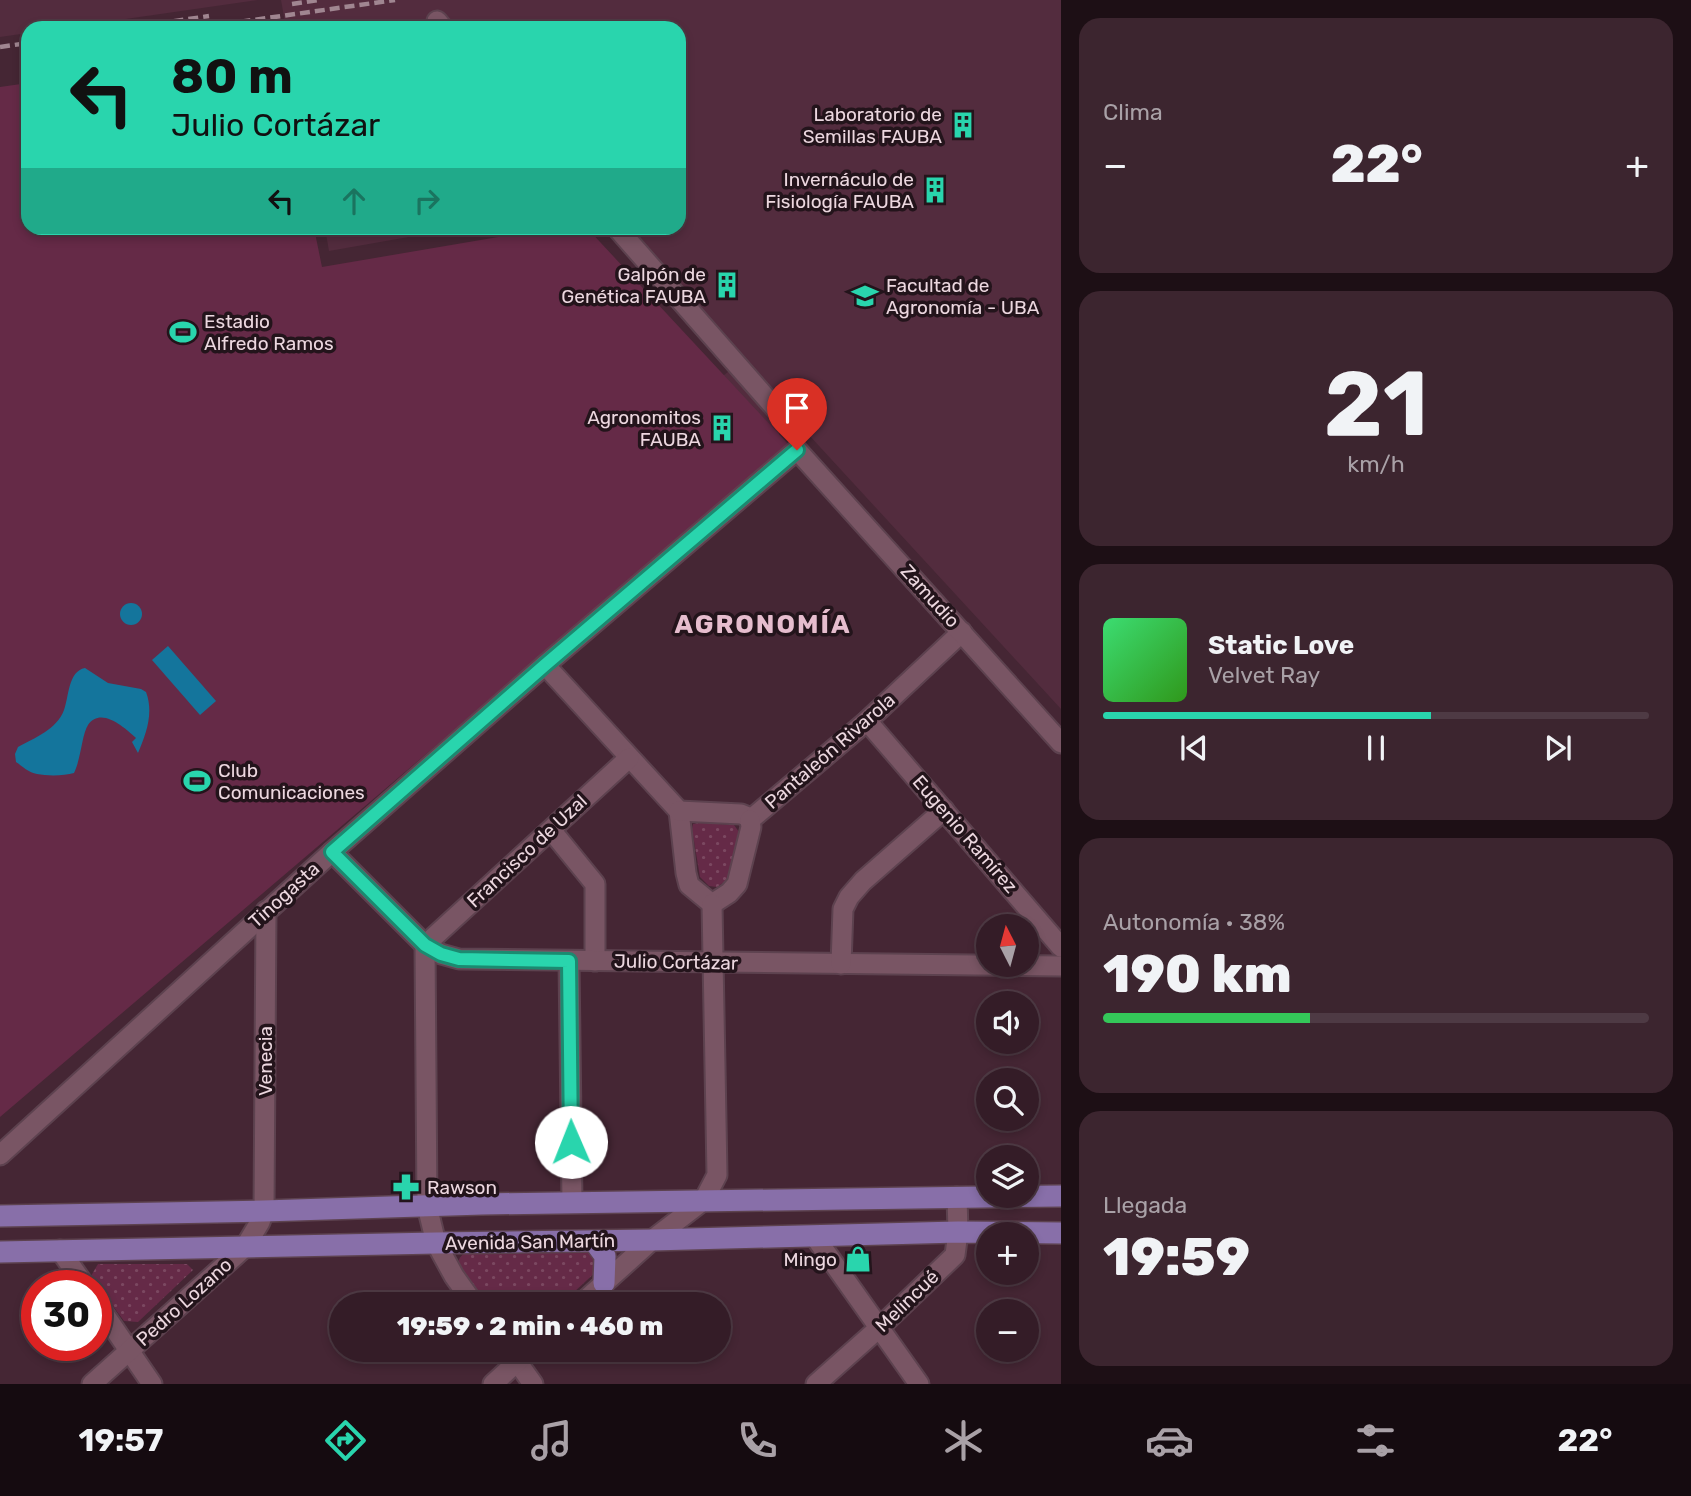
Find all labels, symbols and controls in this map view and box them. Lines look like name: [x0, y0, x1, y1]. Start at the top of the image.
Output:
text: 80 m: [171, 47, 293, 105]
icon: left: [56, 49, 147, 140]
text: Clima: [1103, 98, 1163, 126]
place label: Laboratorio de Semillas FAUBA: [803, 103, 942, 148]
text: Julio Cortázar: [171, 106, 380, 144]
building icon: Laboratorio de Semillas FAUBA: [948, 110, 978, 140]
text: 22°: [1330, 133, 1423, 195]
text: −: [1103, 142, 1128, 188]
text: +: [1625, 142, 1649, 188]
place label: Invernáculo de Fisiología FAUBA: [765, 168, 914, 213]
building icon: Invernáculo de Fisiología FAUBA: [920, 175, 950, 205]
icon: left: [262, 182, 300, 220]
icon: ahead: [335, 182, 373, 220]
icon: right: [408, 182, 446, 220]
place label: Galpón de Genética FAUBA: [561, 263, 706, 308]
building icon: Galpón de Genética FAUBA: [712, 270, 742, 300]
place label: Facultad de Agronomía - UBA: [886, 274, 1040, 319]
school or university icon: Facultad de Agronomía - UBA: [850, 281, 880, 311]
place label: Estadio Alfredo Ramos: [204, 310, 334, 355]
sports icon: Estadio Alfredo Ramos: [168, 317, 198, 347]
text: 21: [1324, 350, 1428, 458]
pin: [767, 378, 827, 450]
icon: arrive: [778, 389, 816, 427]
place label: Agronomitos FAUBA: [587, 406, 701, 451]
building icon: Agronomitos FAUBA: [707, 413, 737, 443]
text: km/h: [1347, 450, 1405, 478]
street label: Zamudio: [896, 560, 964, 632]
district label: AGRONOMÍA: [674, 609, 852, 640]
text: Static Love: [1208, 630, 1354, 661]
text: Velvet Ray: [1208, 661, 1320, 689]
street label: Pantaleón Rivarola: [760, 688, 900, 814]
icon: previous: [1175, 729, 1213, 767]
icon: pause: [1357, 729, 1395, 767]
icon: next: [1539, 729, 1577, 767]
place label: Club Comunicaciones: [218, 759, 365, 804]
sports icon: Club Comunicaciones: [182, 766, 212, 796]
street label: Eugenio Ramírez: [908, 771, 1022, 897]
street label: Francisco de Uzal: [462, 790, 592, 912]
street label: Tinogasta: [244, 857, 324, 933]
text: Autonomía · 38%: [1103, 908, 1285, 936]
north arrow: [976, 914, 1040, 976]
map controls: [976, 914, 1039, 1362]
text: 190 km: [1103, 943, 1292, 1005]
street label: Julio Cortázar: [614, 949, 739, 975]
button: sound: [976, 991, 1039, 1054]
street label: Venecia: [254, 1026, 277, 1096]
button: search: [976, 1068, 1039, 1131]
position arrow: [534, 1105, 608, 1179]
button: layers: [976, 1145, 1039, 1208]
pharmacy icon: Rawson: [391, 1172, 421, 1202]
place label: Rawson: [427, 1176, 497, 1199]
text: Llegada: [1103, 1191, 1187, 1219]
button: +: [976, 1222, 1039, 1285]
text: 19:59: [1103, 1226, 1250, 1288]
street label: Avenida San Martín: [445, 1229, 615, 1255]
shop icon: Mingo: [843, 1244, 873, 1274]
place label: Mingo: [784, 1248, 837, 1271]
street label: Pedro Lozano: [132, 1253, 236, 1351]
street label: Melincué: [871, 1265, 943, 1337]
speed limit sign: 30: [21, 1270, 112, 1361]
button: −: [976, 1299, 1039, 1362]
text: 19:59 · 2 min · 460 m: [397, 1311, 663, 1342]
icon: directions: [321, 1416, 370, 1465]
icon: music: [527, 1416, 576, 1465]
icon: phone: [733, 1416, 782, 1465]
icon: climate: [939, 1416, 988, 1465]
icon: car: [1145, 1416, 1194, 1465]
icon: filters: [1351, 1416, 1400, 1465]
text: 19:57: [79, 1421, 163, 1459]
text: 22°: [1558, 1421, 1612, 1459]

